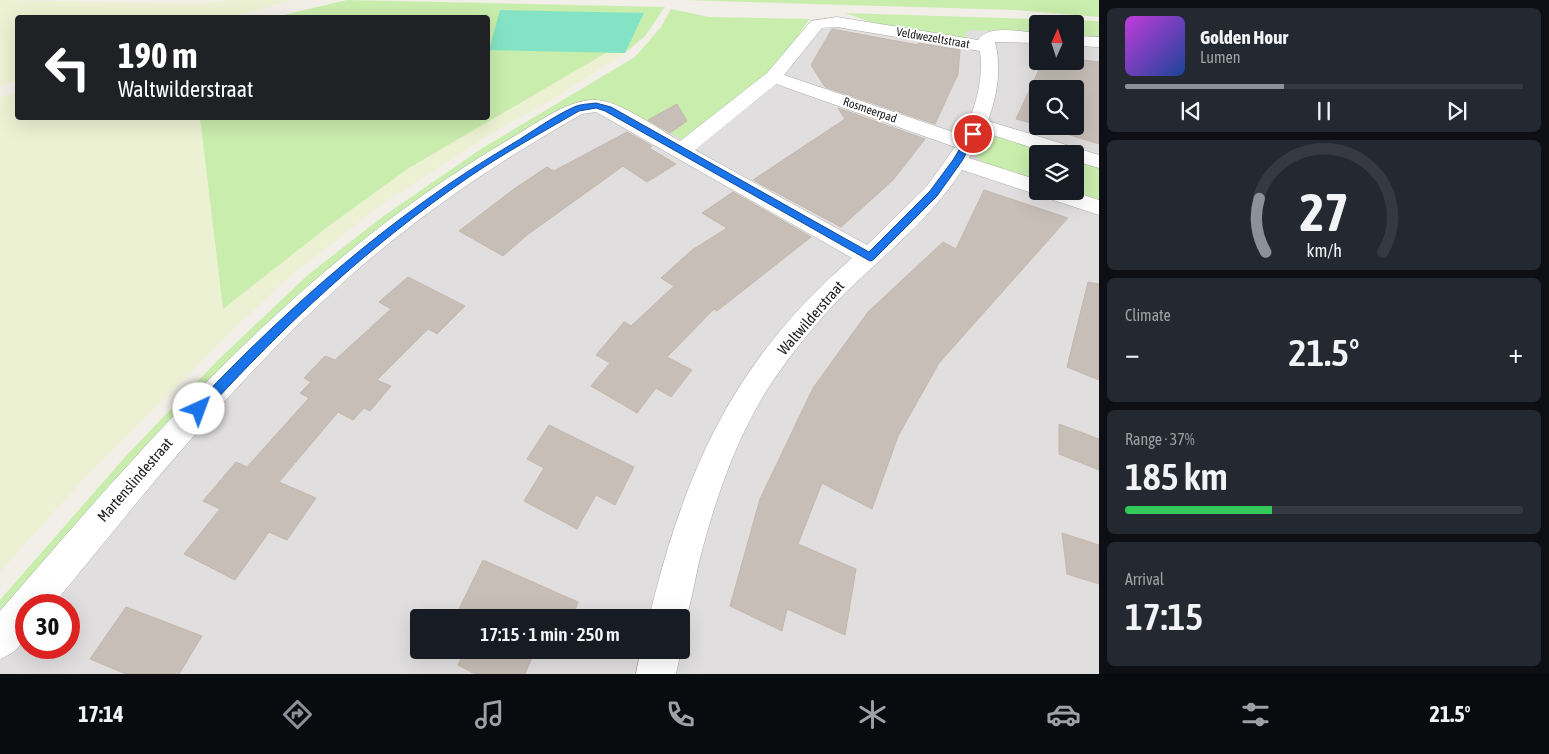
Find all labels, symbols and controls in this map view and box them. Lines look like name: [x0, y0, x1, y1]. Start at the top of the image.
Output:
north arrow: [1029, 15, 1084, 70]
map controls: [1029, 15, 1084, 200]
street label: Veldwezeltstraat: [895, 25, 971, 51]
text: Golden Hour: [1200, 26, 1288, 48]
icon: left: [35, 35, 100, 100]
text: 190 m: [118, 35, 197, 75]
text: Lumen: [1200, 48, 1240, 66]
text: Waltwilderstraat: [118, 76, 253, 102]
button: search: [1029, 80, 1084, 135]
street label: Rosmeerpad: [841, 94, 899, 126]
icon: previous: [1177, 97, 1205, 125]
icon: pause: [1310, 97, 1338, 125]
icon: next: [1443, 97, 1471, 125]
pin: [952, 113, 994, 155]
icon: arrive: [959, 120, 987, 148]
button: layers: [1029, 145, 1084, 200]
text: 27: [1300, 182, 1348, 242]
text: km/h: [1306, 240, 1342, 261]
street label: Waltwilderstraat: [774, 277, 847, 358]
text: Climate: [1125, 306, 1171, 324]
text: 21.5°: [1289, 331, 1359, 374]
text: −: [1125, 337, 1140, 369]
text: +: [1508, 337, 1523, 369]
position arrow: [172, 382, 224, 434]
text: Range · 37%: [1125, 430, 1195, 448]
street label: Martenslindestraat: [94, 434, 176, 525]
text: 185 km: [1125, 455, 1228, 498]
text: Arrival: [1125, 570, 1164, 588]
speed limit sign: 30: [15, 594, 80, 659]
text: 17:15: [1125, 595, 1203, 638]
text: 17:15 · 1 min · 250 m: [480, 623, 620, 645]
icon: directions: [280, 697, 315, 732]
icon: music: [472, 697, 507, 732]
icon: phone: [663, 697, 698, 732]
icon: climate: [855, 697, 890, 732]
icon: car: [1046, 697, 1081, 732]
icon: filters: [1238, 697, 1273, 732]
text: 17:14: [78, 701, 124, 727]
text: 21.5°: [1430, 701, 1471, 727]

